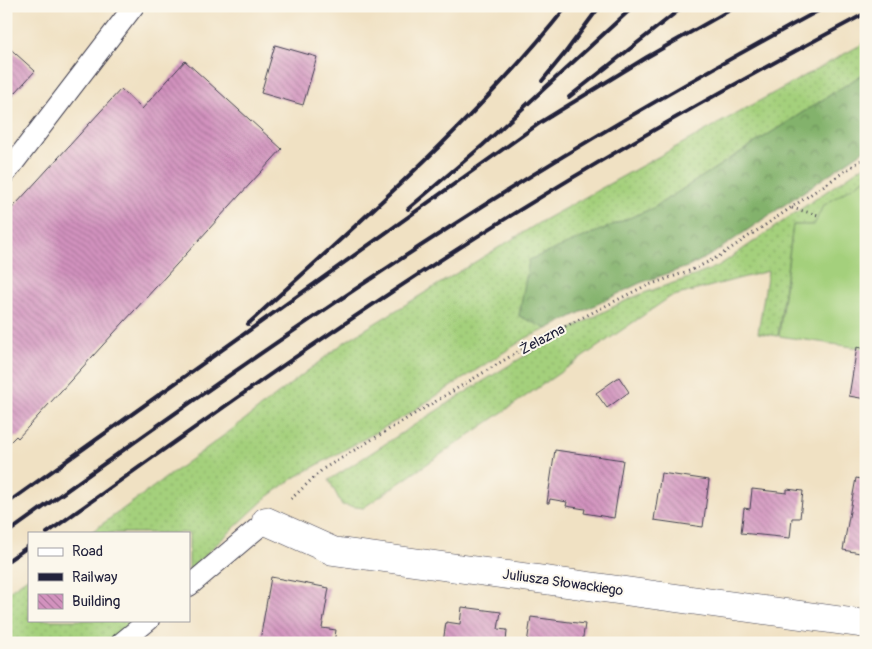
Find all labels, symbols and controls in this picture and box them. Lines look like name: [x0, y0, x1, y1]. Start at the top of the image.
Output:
street label: Żelazna: [517, 321, 568, 358]
legend: [28, 532, 190, 622]
text: Road: [72, 542, 103, 561]
street label: Juliusza Słowackiego: [502, 566, 625, 599]
text: Railway: [72, 568, 118, 587]
text: Building: [72, 592, 120, 611]

